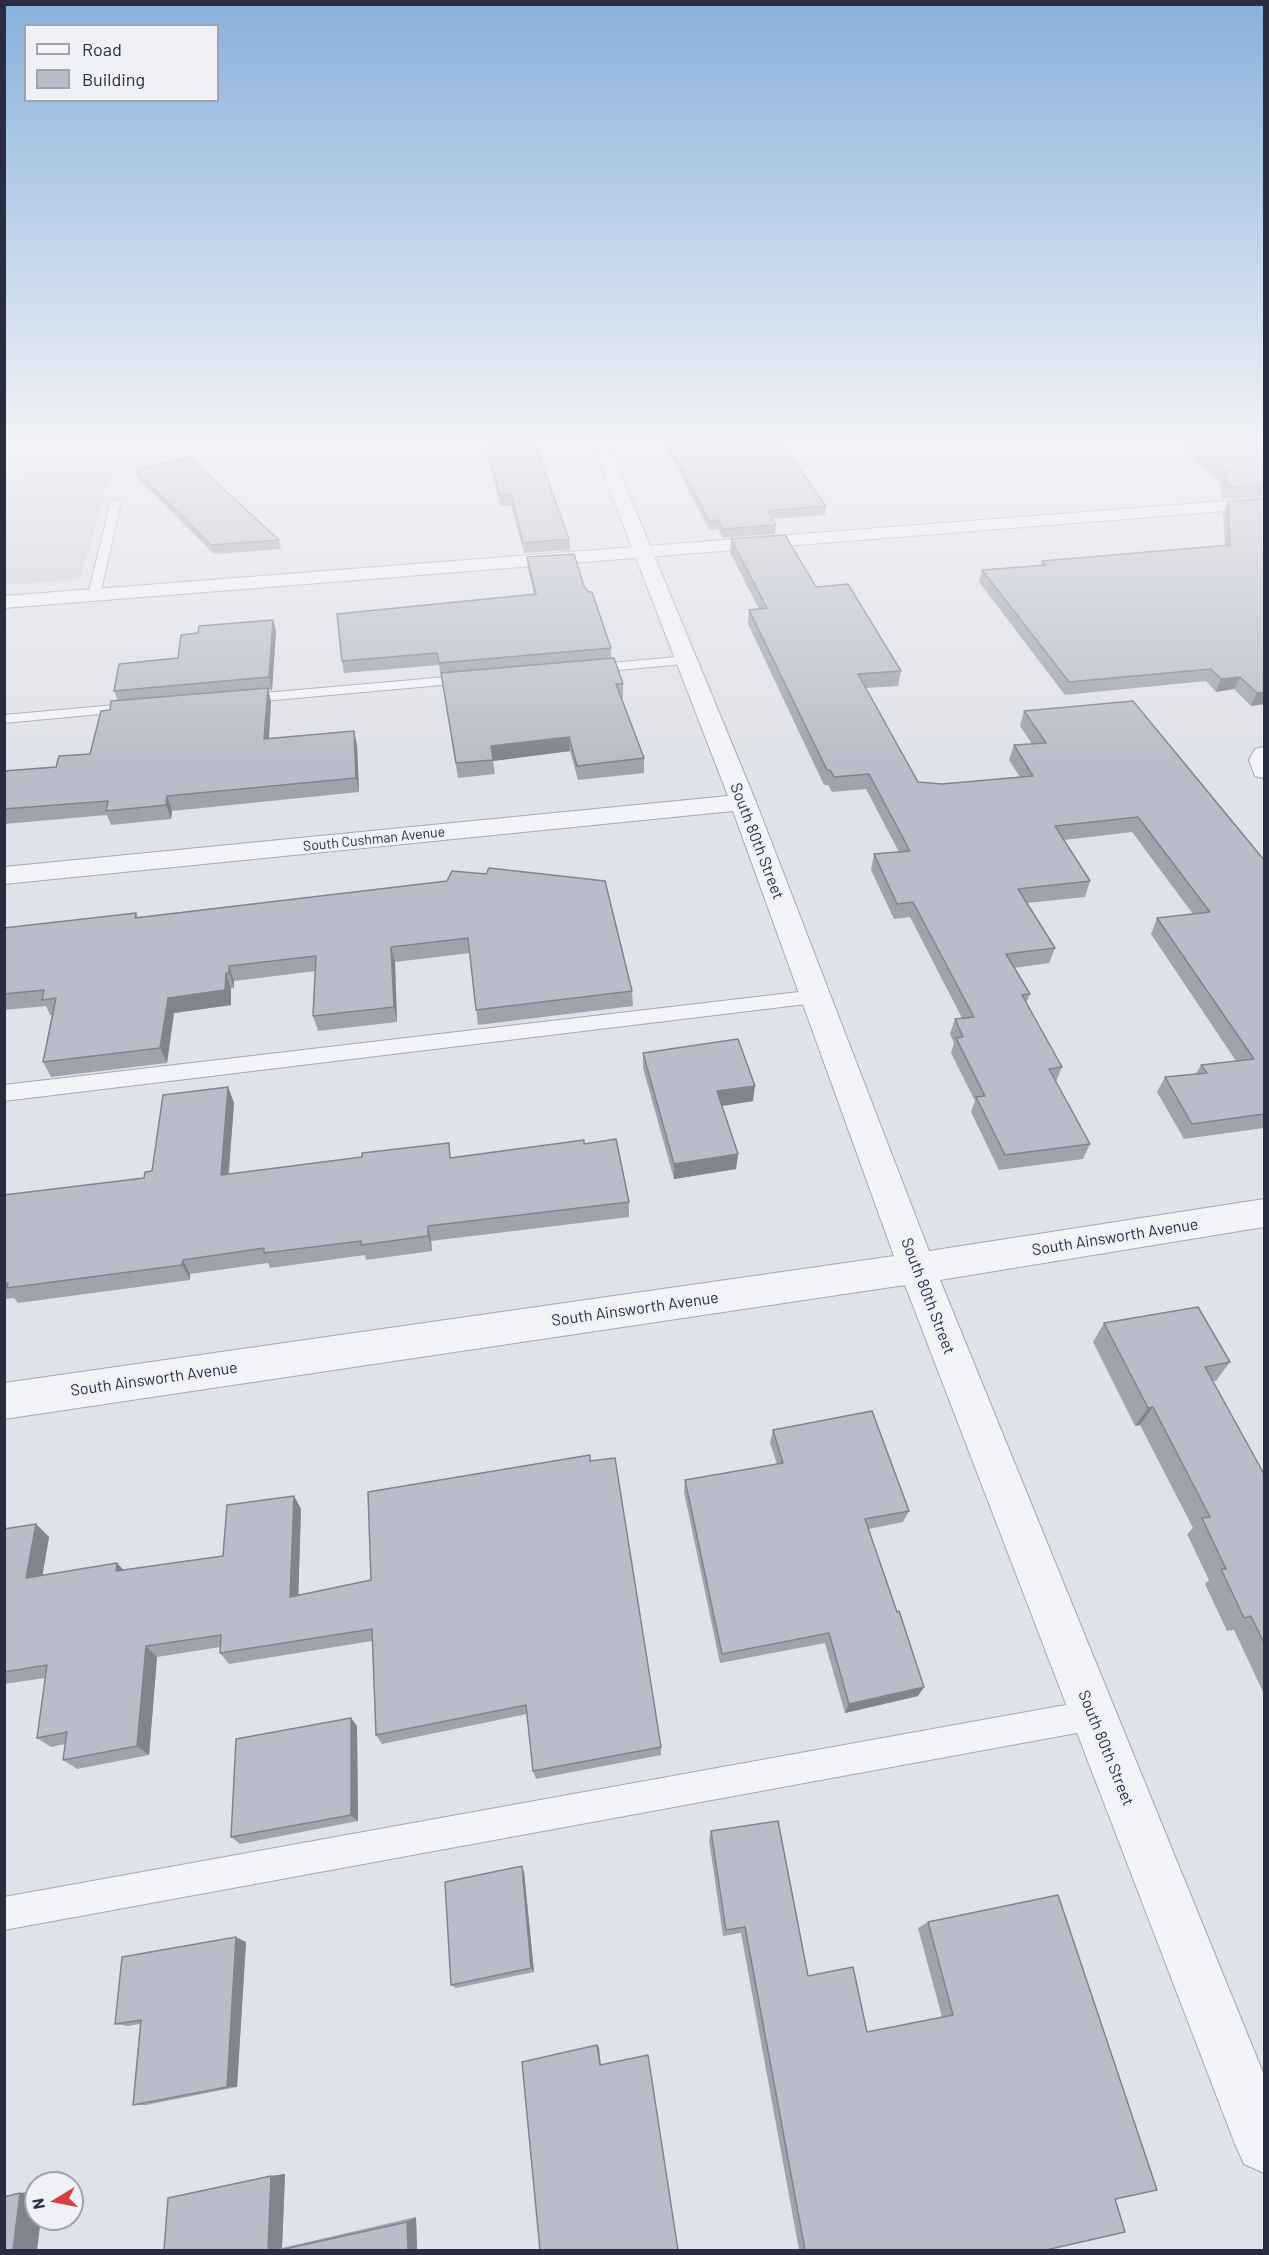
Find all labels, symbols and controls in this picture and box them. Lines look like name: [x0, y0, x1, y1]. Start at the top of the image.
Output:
legend: [24, 24, 219, 102]
text: Road: [82, 38, 122, 60]
text: Building: [82, 68, 145, 90]
street label: South 80th Street: [726, 780, 788, 902]
street label: South Cushman Avenue: [302, 823, 446, 855]
street label: South Ainsworth Avenue: [1030, 1214, 1200, 1260]
street label: South 80th Street: [897, 1235, 959, 1357]
street label: South Ainsworth Avenue: [550, 1288, 720, 1330]
street label: South Ainsworth Avenue: [69, 1358, 239, 1400]
street label: South 80th Street: [1074, 1687, 1138, 1809]
north arrow: [24, 2171, 84, 2231]
text: N: [27, 2197, 48, 2211]

